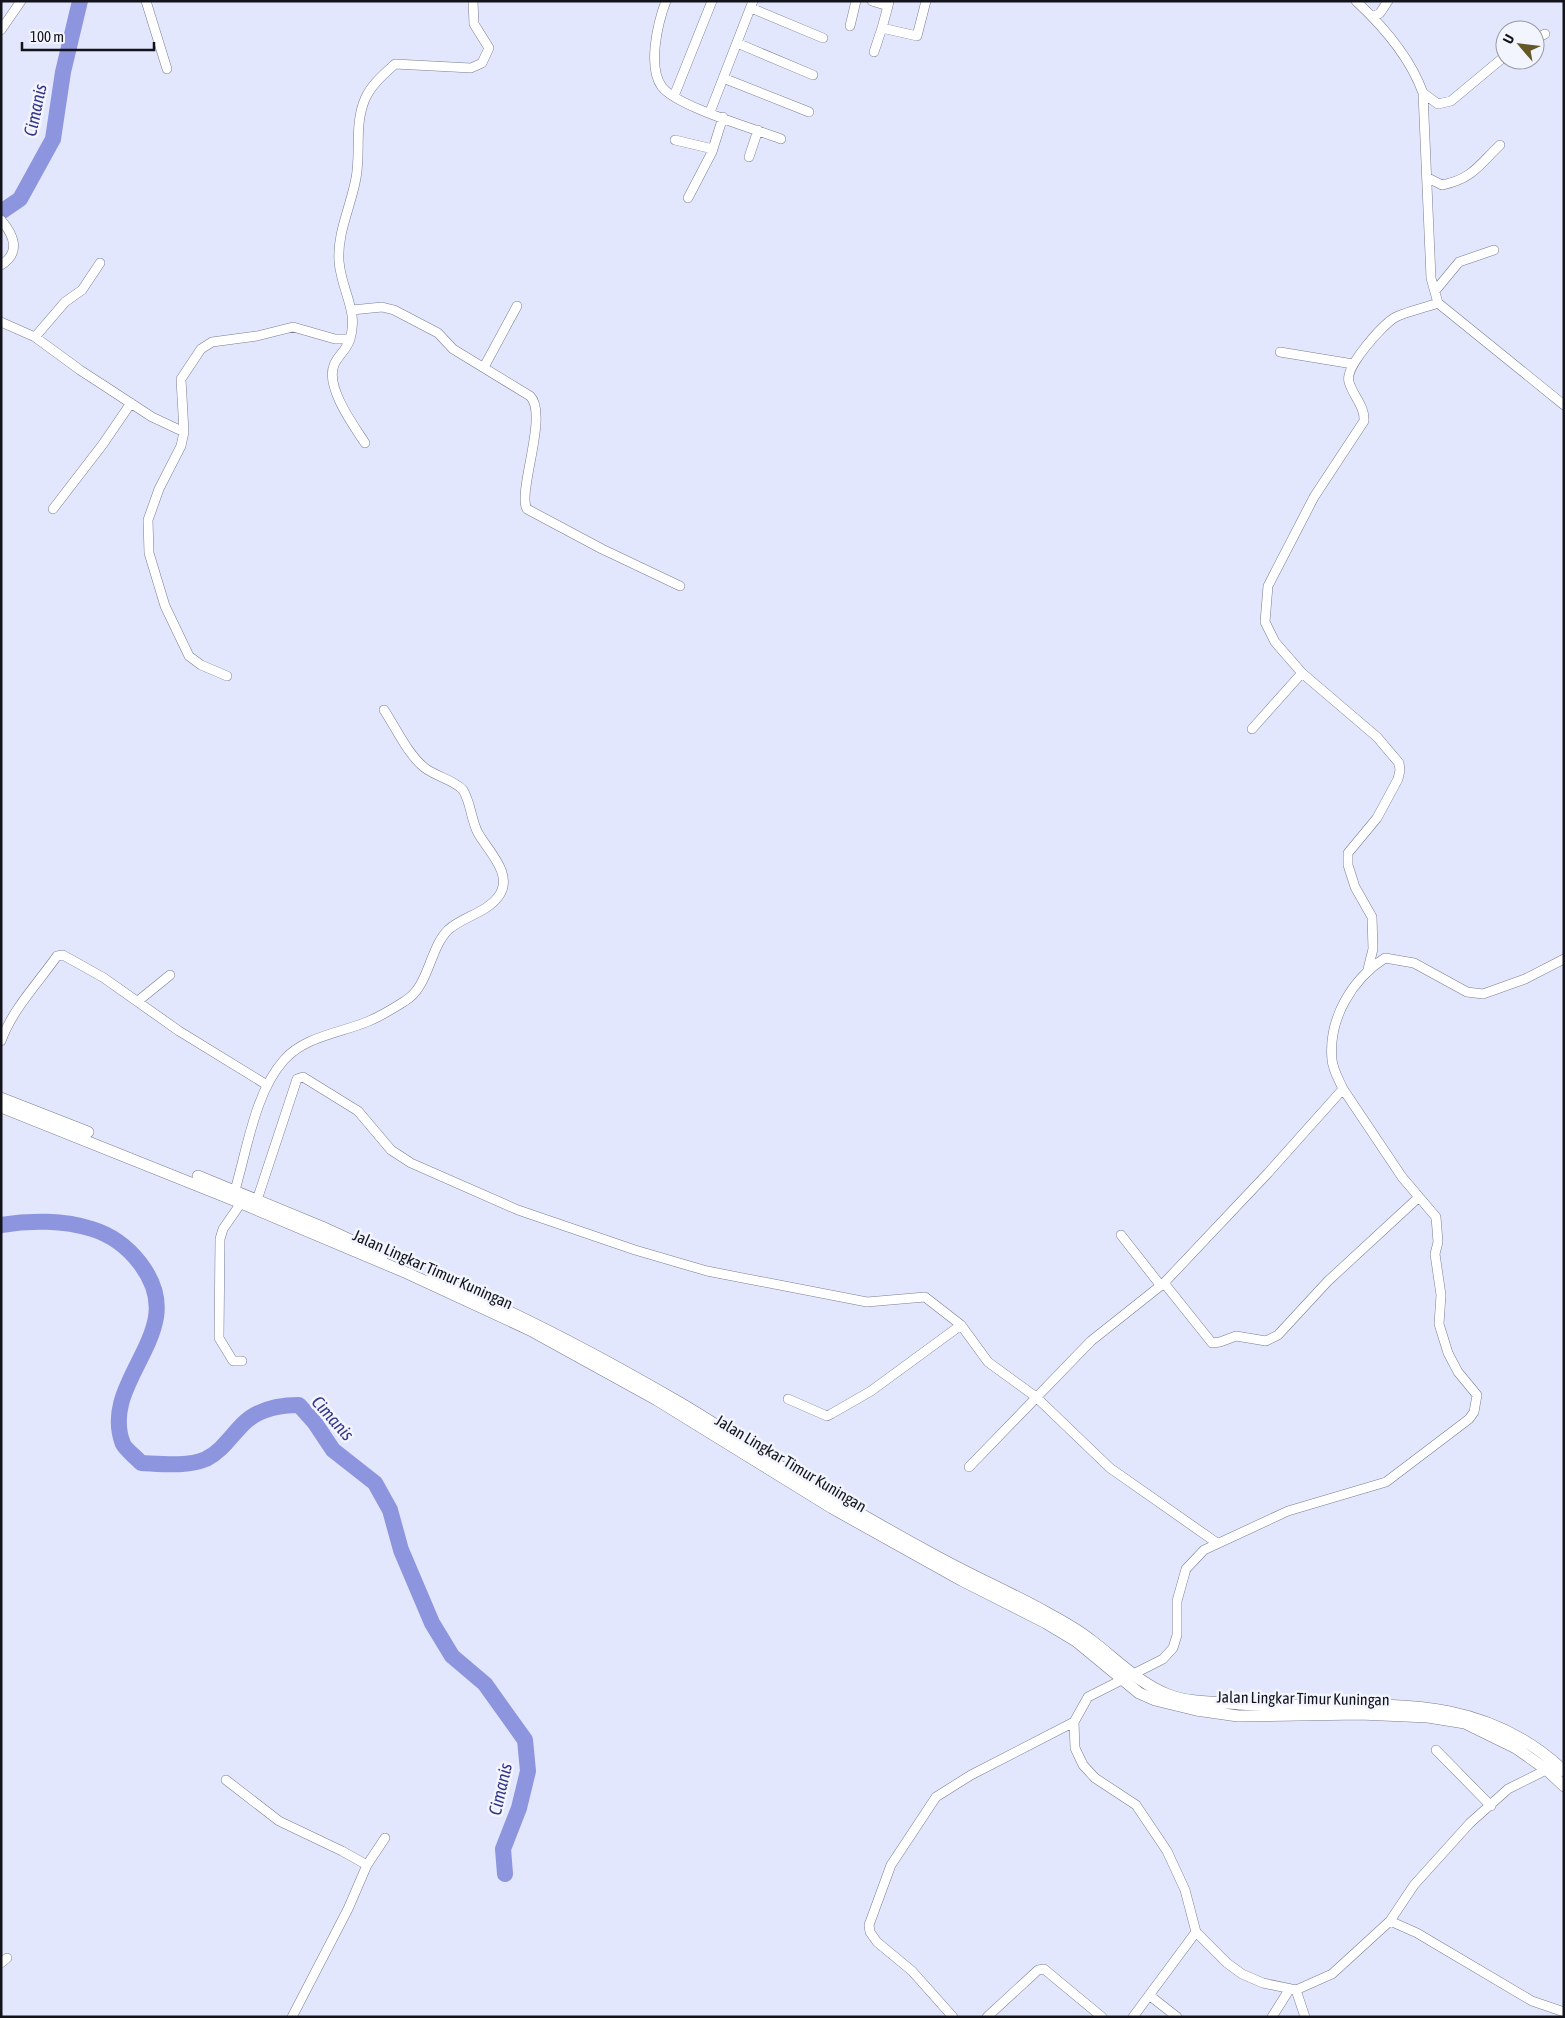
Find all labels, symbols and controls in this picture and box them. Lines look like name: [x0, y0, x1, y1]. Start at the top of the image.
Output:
scale bar: [22, 20, 155, 52]
north arrow: [1495, 20, 1545, 70]
text: 100 m: [30, 28, 64, 45]
text: U: [1500, 31, 1518, 46]
water label: Cimanis: [19, 82, 51, 138]
street label: Jalan Lingkar Timur Kuningan: [350, 1226, 516, 1313]
water label: Cimanis: [308, 1391, 358, 1445]
street label: Jalan Lingkar Timur Kuningan: [712, 1411, 870, 1516]
street label: Jalan Lingkar Timur Kuningan: [1216, 1687, 1390, 1710]
water label: Cimanis: [484, 1761, 516, 1817]

